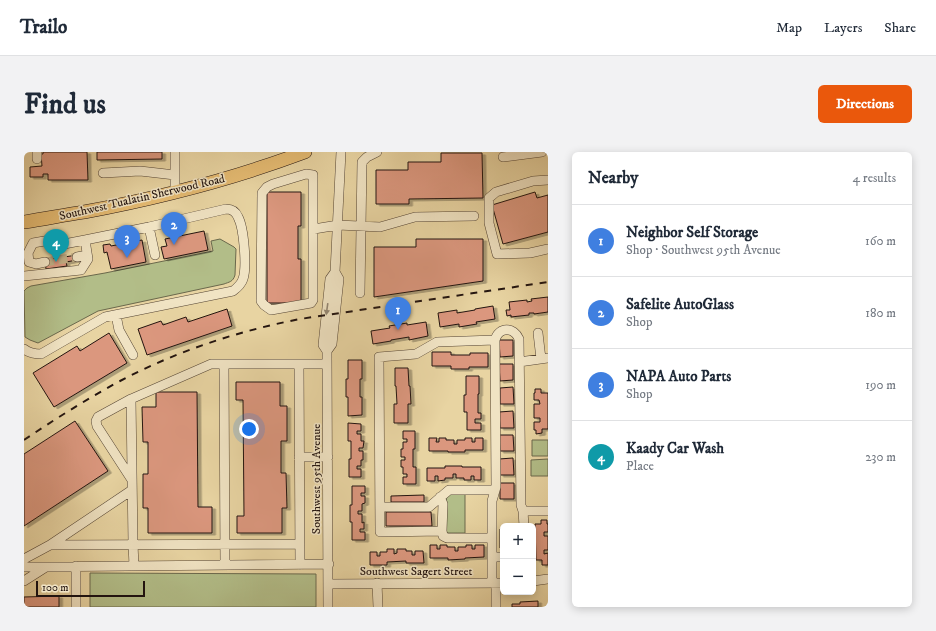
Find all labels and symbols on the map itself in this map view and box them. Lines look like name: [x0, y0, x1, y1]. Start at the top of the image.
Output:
street label: Southwest Tualatin Sherwood Road: [58, 171, 226, 224]
pin: 2: [161, 212, 187, 245]
pin: 3: [114, 225, 140, 258]
pin: 4: [43, 229, 69, 262]
pin: 1: [385, 297, 411, 330]
one-way arrow: [324, 303, 330, 315]
your location: [239, 419, 259, 439]
street label: Southwest 95th Avenue: [309, 424, 324, 534]
street label: Southwest Sagert Street: [360, 564, 472, 579]
scale bar: [36, 579, 145, 598]

